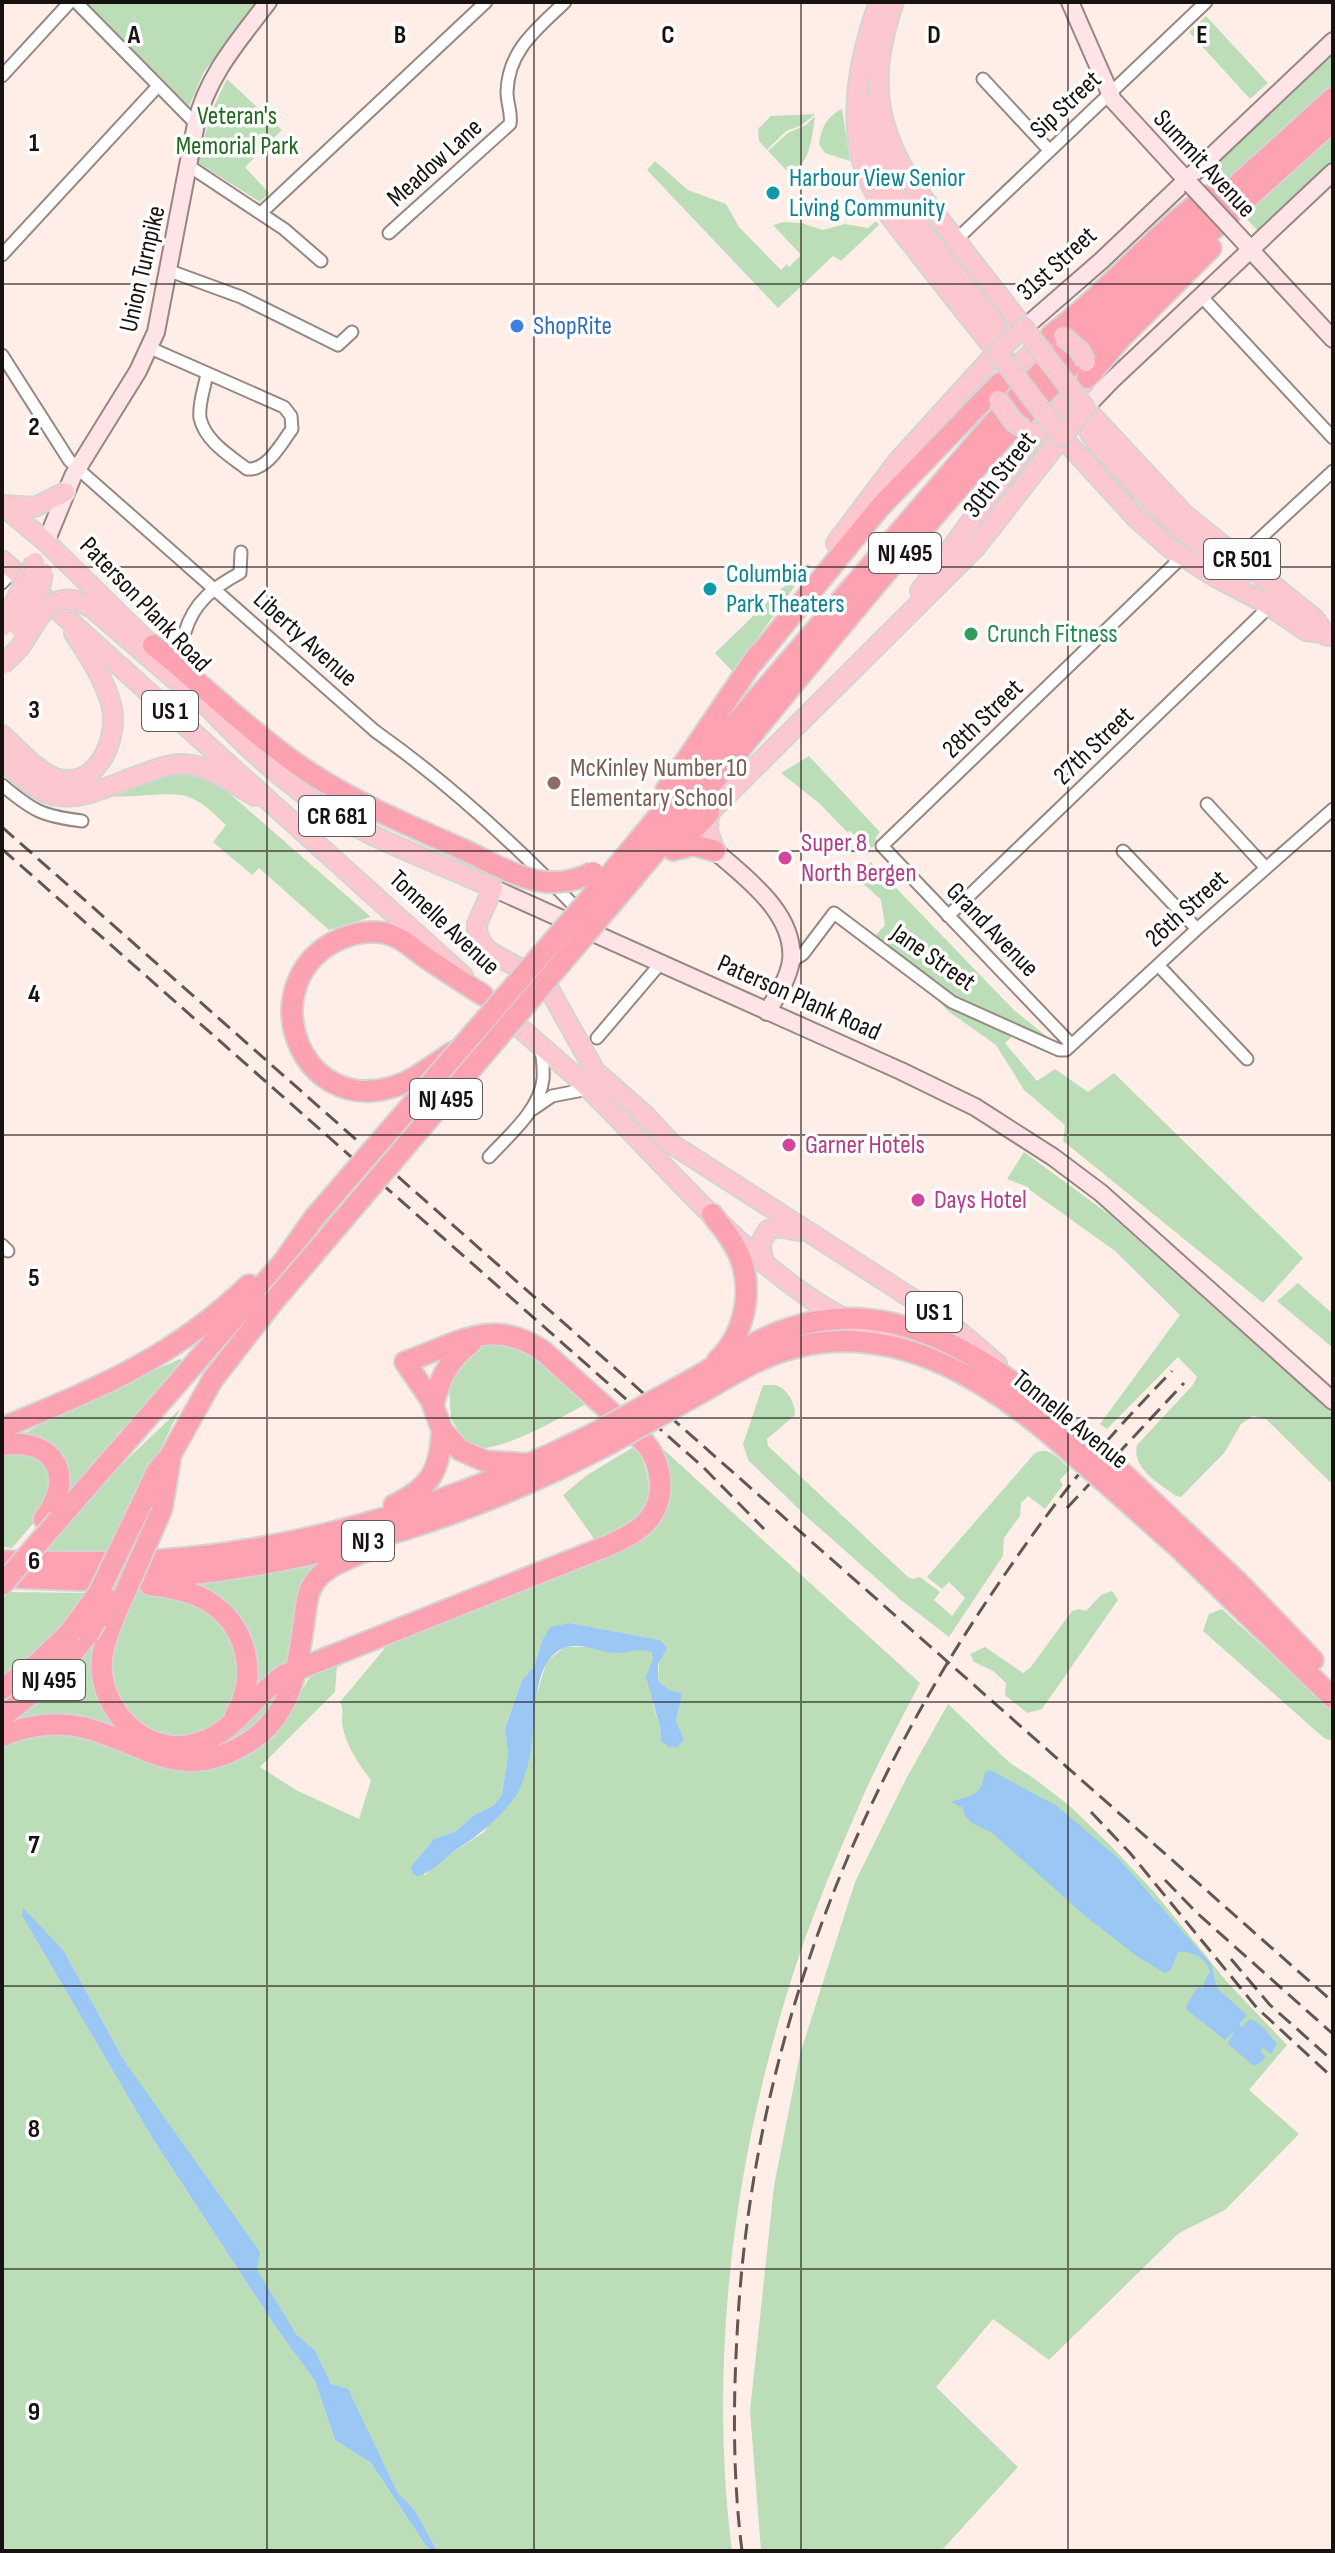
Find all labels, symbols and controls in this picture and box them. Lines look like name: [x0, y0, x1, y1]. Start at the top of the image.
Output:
text: A: [127, 20, 141, 51]
text: B: [394, 20, 406, 51]
text: C: [661, 20, 675, 51]
text: D: [927, 20, 941, 51]
text: E: [1196, 20, 1208, 51]
street label: Sip Street: [1024, 64, 1108, 146]
park label: Veteran's Memorial Park: [176, 101, 298, 162]
street label: Summit Avenue: [1146, 104, 1262, 224]
street label: Meadow Lane: [381, 112, 489, 214]
text: 1: [29, 128, 39, 159]
place label: Harbour View Senior Living Community: [789, 163, 966, 224]
marker: Harbour View Senior Living Community: [764, 184, 782, 202]
street label: Union Turnpike: [113, 203, 173, 335]
street label: 31st Street: [1011, 220, 1103, 308]
place label: ShopRite: [533, 311, 612, 342]
marker: ShopRite: [508, 317, 526, 335]
text: 2: [28, 412, 40, 443]
street label: 30th Street: [957, 426, 1043, 524]
street label: Paterson Plank Road: [73, 531, 217, 679]
road number: NJ 495: [869, 533, 941, 573]
road number: CR 501: [1204, 539, 1280, 579]
place label: Columbia Park Theaters: [726, 559, 845, 620]
marker: Columbia Park Theaters: [701, 580, 719, 598]
street label: Liberty Avenue: [247, 584, 363, 694]
place label: Crunch Fitness: [987, 619, 1118, 650]
marker: Crunch Fitness: [962, 625, 980, 643]
street label: 28th Street: [936, 673, 1030, 765]
road number: US 1: [142, 691, 198, 731]
text: 3: [28, 695, 40, 726]
street label: 27th Street: [1047, 700, 1141, 792]
place label: McKinley Number 10 Elementary School: [570, 753, 747, 814]
marker: McKinley Number 10 Elementary School: [545, 774, 563, 792]
road number: CR 681: [299, 796, 375, 836]
place label: Super 8 North Bergen: [801, 828, 917, 889]
marker: Super 8 North Bergen: [776, 849, 794, 867]
street label: Tonnelle Avenue: [382, 864, 506, 982]
street label: 26th Street: [1139, 864, 1235, 954]
street label: Grand Avenue: [939, 876, 1045, 984]
street label: Jane Street: [884, 917, 981, 998]
street label: Paterson Plank Road: [712, 948, 886, 1048]
text: 4: [28, 979, 40, 1010]
road number: NJ 495: [410, 1079, 482, 1119]
place label: Garner Hotels: [805, 1130, 925, 1161]
marker: Garner Hotels: [780, 1136, 798, 1154]
place label: Days Hotel: [934, 1185, 1027, 1216]
marker: Days Hotel: [909, 1191, 927, 1209]
text: 5: [28, 1263, 40, 1294]
road number: US 1: [906, 1292, 962, 1332]
street label: Tonnelle Avenue: [1006, 1364, 1134, 1476]
road number: NJ 3: [342, 1521, 394, 1561]
text: 6: [28, 1546, 40, 1577]
road number: NJ 495: [13, 1660, 85, 1700]
text: 7: [28, 1830, 40, 1861]
text: 8: [28, 2114, 40, 2145]
text: 9: [28, 2397, 40, 2428]

